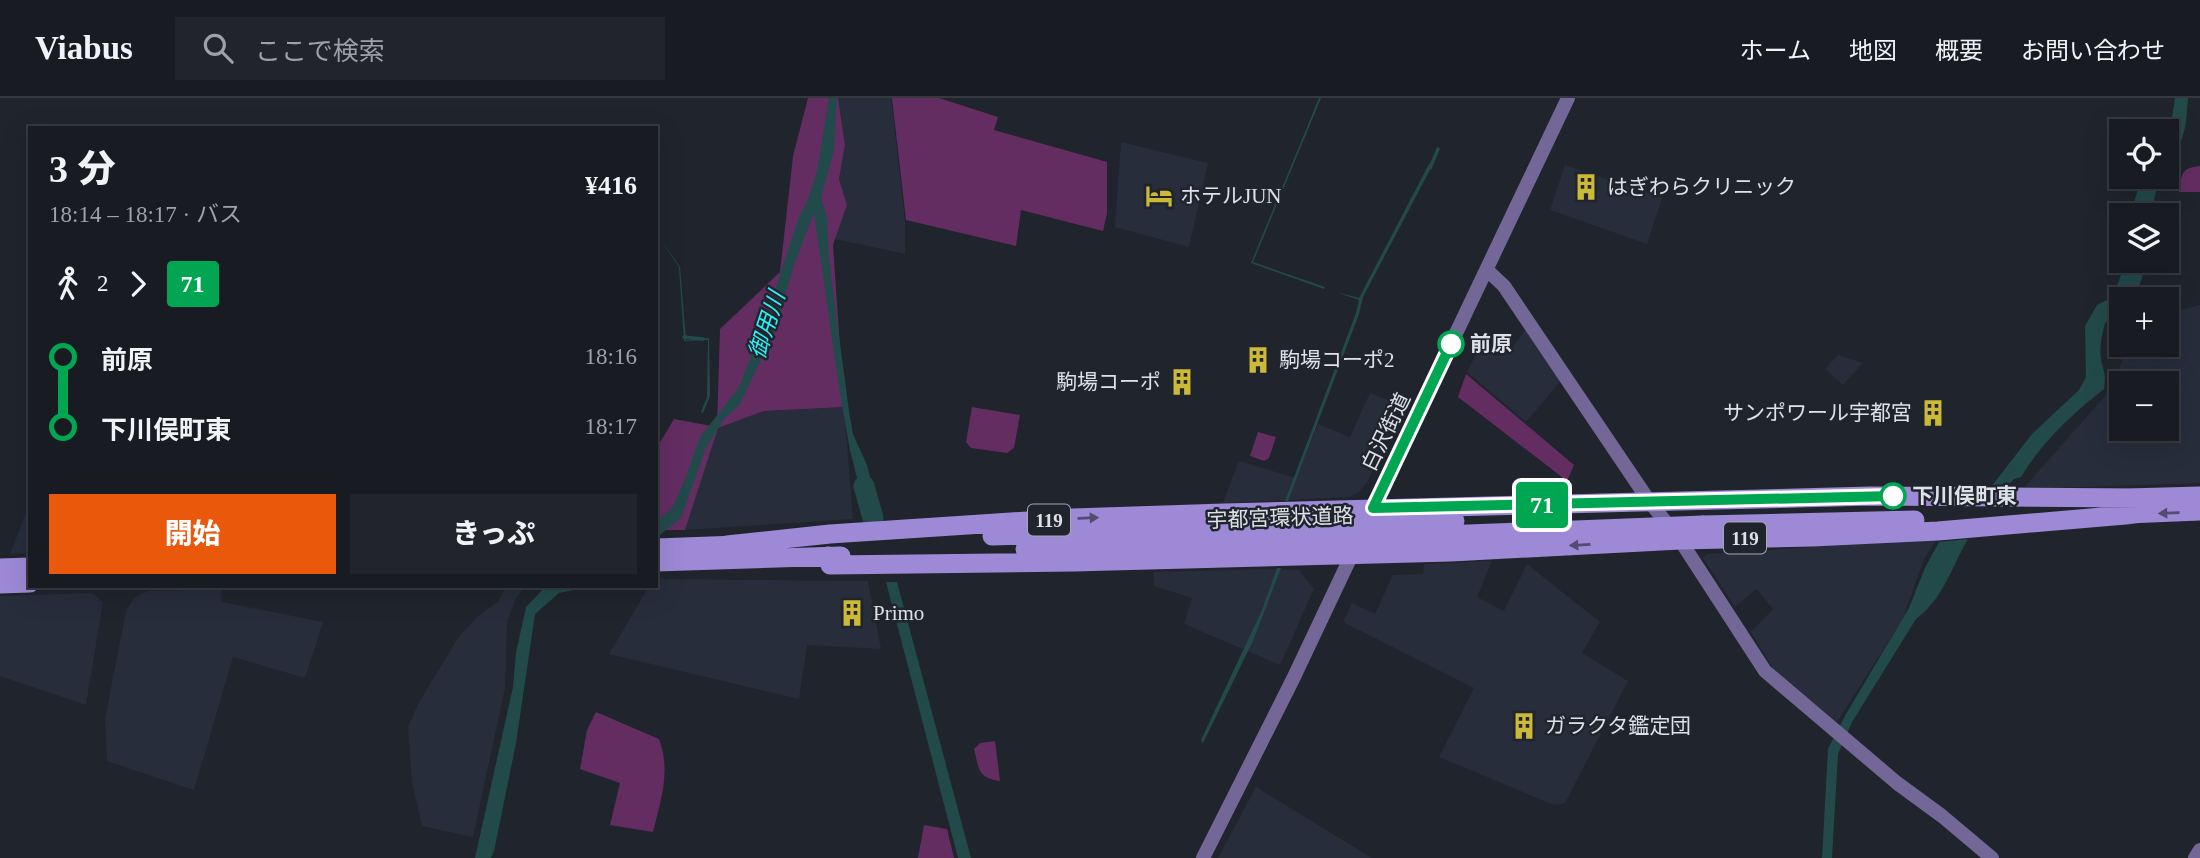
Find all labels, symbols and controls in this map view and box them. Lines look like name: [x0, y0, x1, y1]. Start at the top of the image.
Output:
search box: [175, 17, 665, 80]
icon: search: [199, 29, 237, 67]
text: Viabus: [35, 30, 133, 66]
text: ここで検索: [255, 37, 385, 66]
text: ホーム: [1740, 38, 1811, 64]
text: 地図: [1849, 38, 1897, 64]
text: 概要: [1935, 38, 1983, 64]
text: お問い合わせ: [2021, 38, 2165, 64]
map controls: [2109, 119, 2179, 441]
button: locate: [2109, 119, 2179, 189]
text: 3 分: [49, 148, 116, 190]
text: ¥416: [585, 171, 637, 200]
building icon: はぎわらクリニック: [1571, 172, 1601, 202]
place label: はぎわらクリニック: [1607, 175, 1796, 199]
hotel icon: ホテルJUN: [1144, 181, 1174, 211]
place label: ホテルJUN: [1180, 184, 1282, 208]
text: 18:14 – 18:17 · バス: [49, 202, 242, 227]
button: layers: [2109, 203, 2179, 273]
icon: walk: [49, 265, 87, 303]
icon: forward: [119, 265, 157, 303]
text: 2: [97, 271, 109, 296]
text: 71: [181, 271, 205, 297]
water label: 御用川: [744, 285, 790, 362]
button: +: [2109, 287, 2179, 357]
marker: 前原: [1438, 331, 1464, 357]
place label: 前原: [1470, 332, 1512, 356]
text: 18:16: [585, 344, 637, 369]
building icon: 駒場コーポ2: [1243, 345, 1273, 375]
text: 前原: [101, 346, 153, 375]
place label: 駒場コーポ2: [1279, 348, 1395, 372]
building icon: 駒場コーポ: [1167, 367, 1197, 397]
place label: 駒場コーポ: [1056, 370, 1161, 394]
button: −: [2109, 371, 2179, 441]
street label: 白沢街道: [1357, 389, 1415, 475]
building icon: サンポワール宇都宮: [1918, 398, 1948, 428]
place label: サンポワール宇都宮: [1723, 401, 1912, 425]
text: 18:17: [585, 414, 637, 439]
text: 下川俣町東: [101, 416, 231, 445]
line badge: 71: [1510, 482, 1574, 528]
marker: 下川俣町東: [1880, 483, 1906, 509]
place label: 下川俣町東: [1912, 484, 2017, 508]
text: 71: [1530, 492, 1554, 518]
button: 開始: [49, 494, 336, 574]
button: きっぷ: [350, 494, 637, 574]
street label: 宇都宮環状道路: [1206, 503, 1354, 533]
road number: 119: [1028, 504, 1070, 536]
one-way arrow: [2157, 507, 2179, 518]
one-way arrow: [1077, 512, 1099, 523]
road number: 119: [1724, 522, 1766, 554]
one-way arrow: [1569, 540, 1591, 551]
building icon: Primo: [837, 598, 867, 628]
place label: Primo: [873, 601, 924, 625]
building icon: ガラクタ鑑定団: [1509, 711, 1539, 741]
place label: ガラクタ鑑定団: [1545, 714, 1691, 738]

